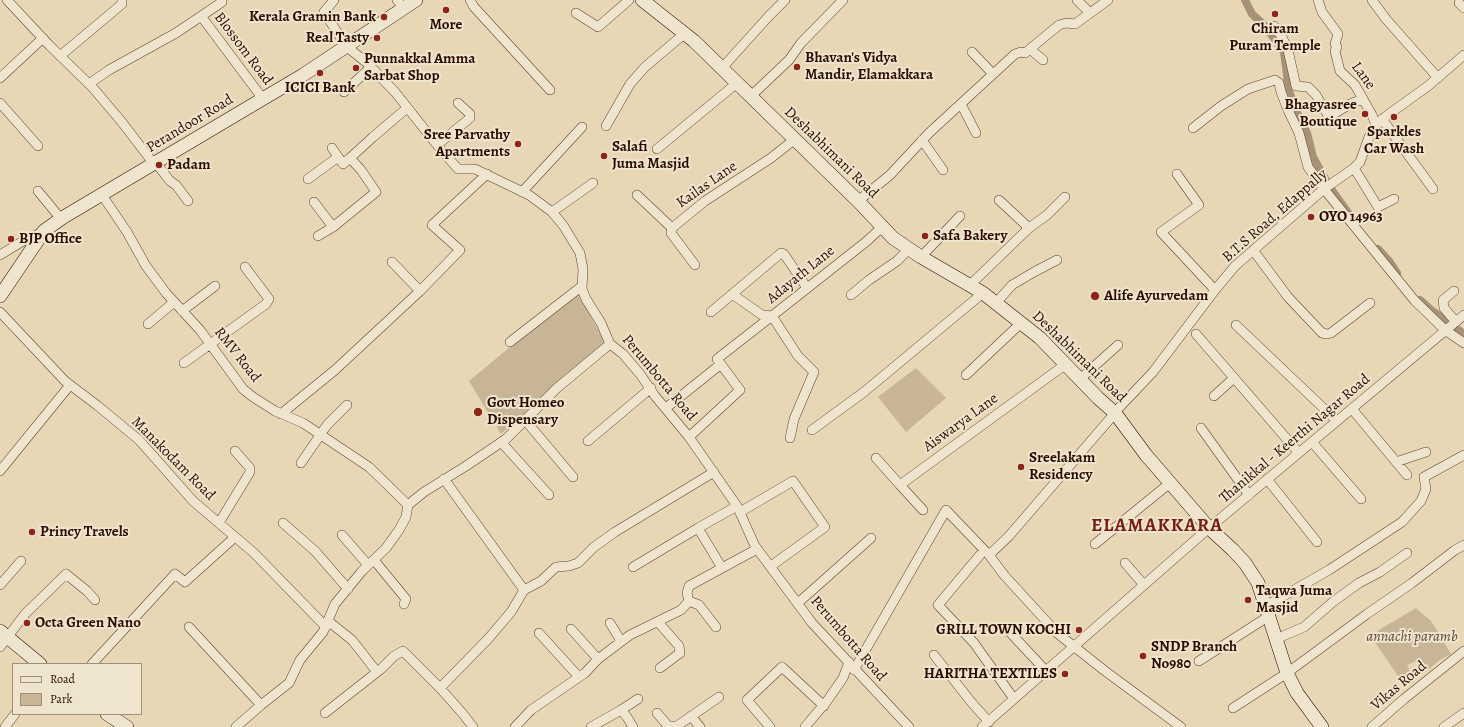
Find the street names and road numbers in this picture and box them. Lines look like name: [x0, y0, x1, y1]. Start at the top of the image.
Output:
street label: Blossom Road: [210, 9, 276, 89]
street label: Lane: [1347, 59, 1379, 93]
street label: Perandoor Road: [143, 91, 237, 157]
street label: Deshabhimani Road: [780, 103, 882, 203]
street label: Kailas Lane: [673, 158, 741, 212]
street label: B.T.S Road, Edappally: [1219, 166, 1331, 266]
street label: Adayath Lane: [763, 242, 839, 308]
street label: Deshabhimani Road: [1028, 307, 1130, 407]
street label: RMV Road: [210, 324, 264, 386]
street label: Perumbotta Road: [618, 331, 700, 425]
street label: Thanikkal - Keerthi Nagar Road: [1216, 371, 1374, 507]
street label: Aiswarya Lane: [920, 390, 1002, 456]
street label: Manakodam Road: [127, 413, 219, 505]
street label: Perumbotta Road: [806, 593, 890, 685]
street label: Vikas Road: [1367, 658, 1431, 714]

